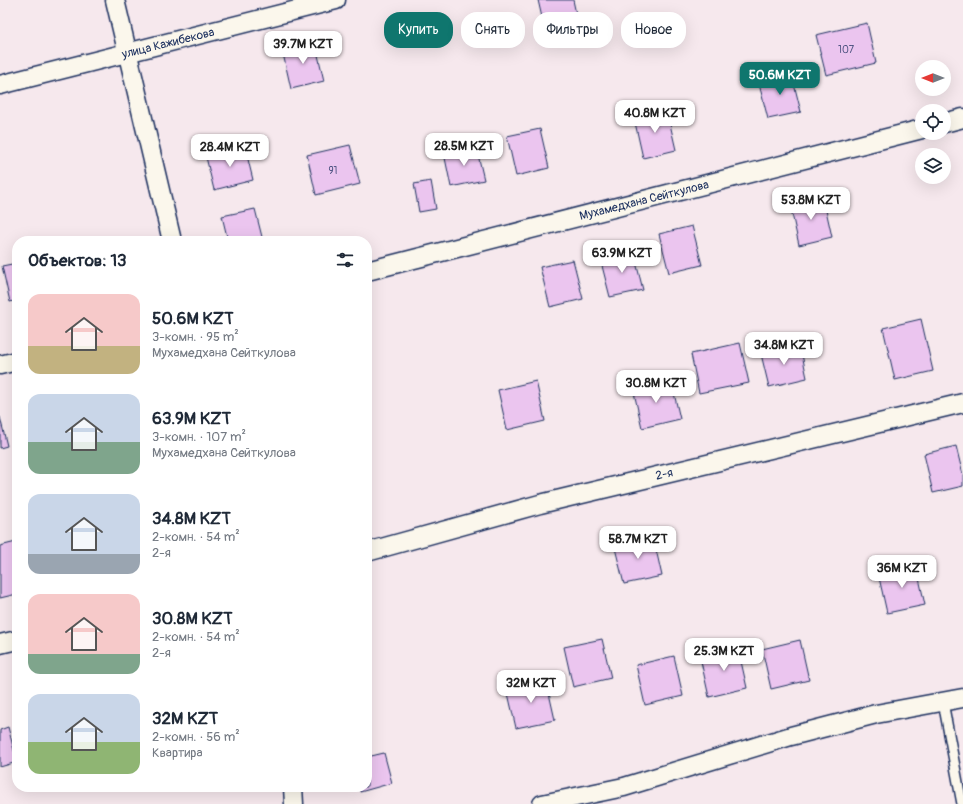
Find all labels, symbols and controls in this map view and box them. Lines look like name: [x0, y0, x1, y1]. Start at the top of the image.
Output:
chip: Купить: [384, 12, 453, 48]
chip: Снять: [461, 12, 525, 48]
chip: Фильтры: [533, 12, 613, 48]
chip: Новое: [621, 12, 686, 48]
street label: улица Кажибекова: [119, 25, 216, 62]
pin: 39.7M KZT: [257, 31, 349, 65]
text: 39.7M KZT: [273, 36, 333, 52]
house number: 107: [838, 44, 855, 56]
north arrow: [915, 60, 951, 96]
map controls: [915, 60, 951, 184]
pin: 50.6M KZT: [734, 62, 826, 96]
text: 50.6M KZT: [749, 67, 811, 83]
pin: 40.8M KZT: [609, 100, 701, 134]
button: locate: [915, 104, 951, 140]
text: 40.8M KZT: [624, 105, 686, 121]
pin: 28.5M KZT: [418, 133, 510, 167]
pin: 28.4M KZT: [184, 134, 276, 168]
text: 28.5M KZT: [434, 138, 494, 154]
text: 28.4M KZT: [200, 139, 260, 155]
button: layers: [915, 148, 951, 184]
house number: 91: [328, 165, 338, 177]
street label: Мухамедхана Сейткулова: [578, 177, 711, 224]
pin: 53.8M KZT: [765, 187, 857, 221]
text: 53.8M KZT: [781, 192, 841, 208]
pin: 63.9M KZT: [576, 240, 668, 274]
text: 63.9M KZT: [592, 245, 652, 261]
icon: filters: [334, 249, 356, 271]
text: Объектов: 13: [28, 250, 127, 271]
text: 50.6M KZT: [152, 308, 234, 329]
icon: home: [60, 310, 108, 358]
text: 3-комн. · 95 m²: [152, 329, 239, 345]
pin: 34.8M KZT: [738, 332, 830, 366]
text: 34.8M KZT: [754, 337, 814, 353]
text: Мухамедхана Сейткулова: [152, 345, 296, 361]
pin: 30.8M KZT: [610, 370, 702, 404]
text: 30.8M KZT: [625, 375, 687, 391]
text: 63.9M KZT: [152, 408, 231, 429]
icon: home: [60, 410, 108, 458]
text: 3-комн. · 107 m²: [152, 429, 246, 445]
text: Мухамедхана Сейткулова: [152, 445, 296, 461]
street label: 2-я: [654, 465, 675, 484]
text: 34.8M KZT: [152, 508, 231, 529]
icon: home: [60, 510, 108, 558]
pin: 58.7M KZT: [592, 526, 684, 560]
text: 2-комн. · 54 m²: [152, 529, 240, 545]
text: 58.7M KZT: [608, 531, 668, 547]
text: 2-я: [152, 545, 171, 561]
pin: 36M KZT: [865, 555, 939, 589]
text: 36M KZT: [877, 560, 927, 576]
text: 30.8M KZT: [152, 608, 233, 629]
icon: home: [60, 610, 108, 658]
text: 2-комн. · 54 m²: [152, 629, 240, 645]
pin: 25.3M KZT: [678, 638, 770, 672]
text: 25.3M KZT: [694, 643, 754, 659]
text: 2-я: [152, 645, 171, 661]
pin: 32M KZT: [494, 670, 568, 704]
text: 32M KZT: [506, 675, 556, 691]
text: 32M KZT: [152, 708, 218, 729]
icon: home: [60, 710, 108, 758]
text: 2-комн. · 56 m²: [152, 729, 240, 745]
text: Квартира: [152, 745, 203, 761]

